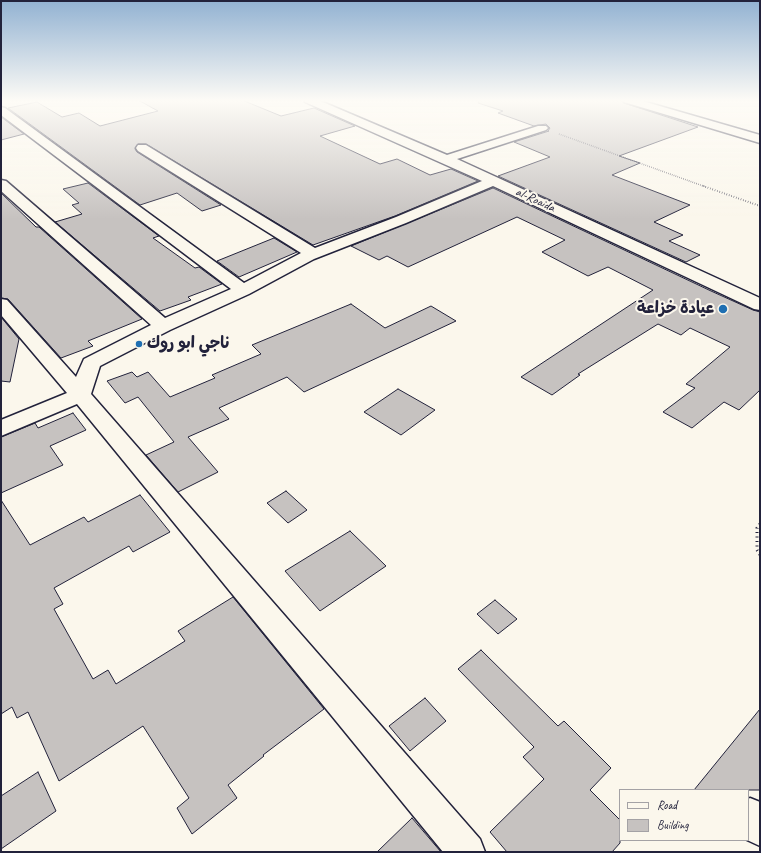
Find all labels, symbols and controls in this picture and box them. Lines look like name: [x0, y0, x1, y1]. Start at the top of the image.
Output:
street label: al-Roaida: [513, 184, 557, 216]
place label: عيادة خزاعة: [637, 299, 714, 319]
marker: عيادة خزاعة: [717, 303, 729, 315]
place label: ناجي ابو روك: [147, 334, 229, 354]
marker: ناجي ابو روك: [134, 339, 144, 349]
legend: [619, 789, 749, 841]
text: Road: [657, 797, 677, 813]
text: Building: [657, 817, 689, 833]

